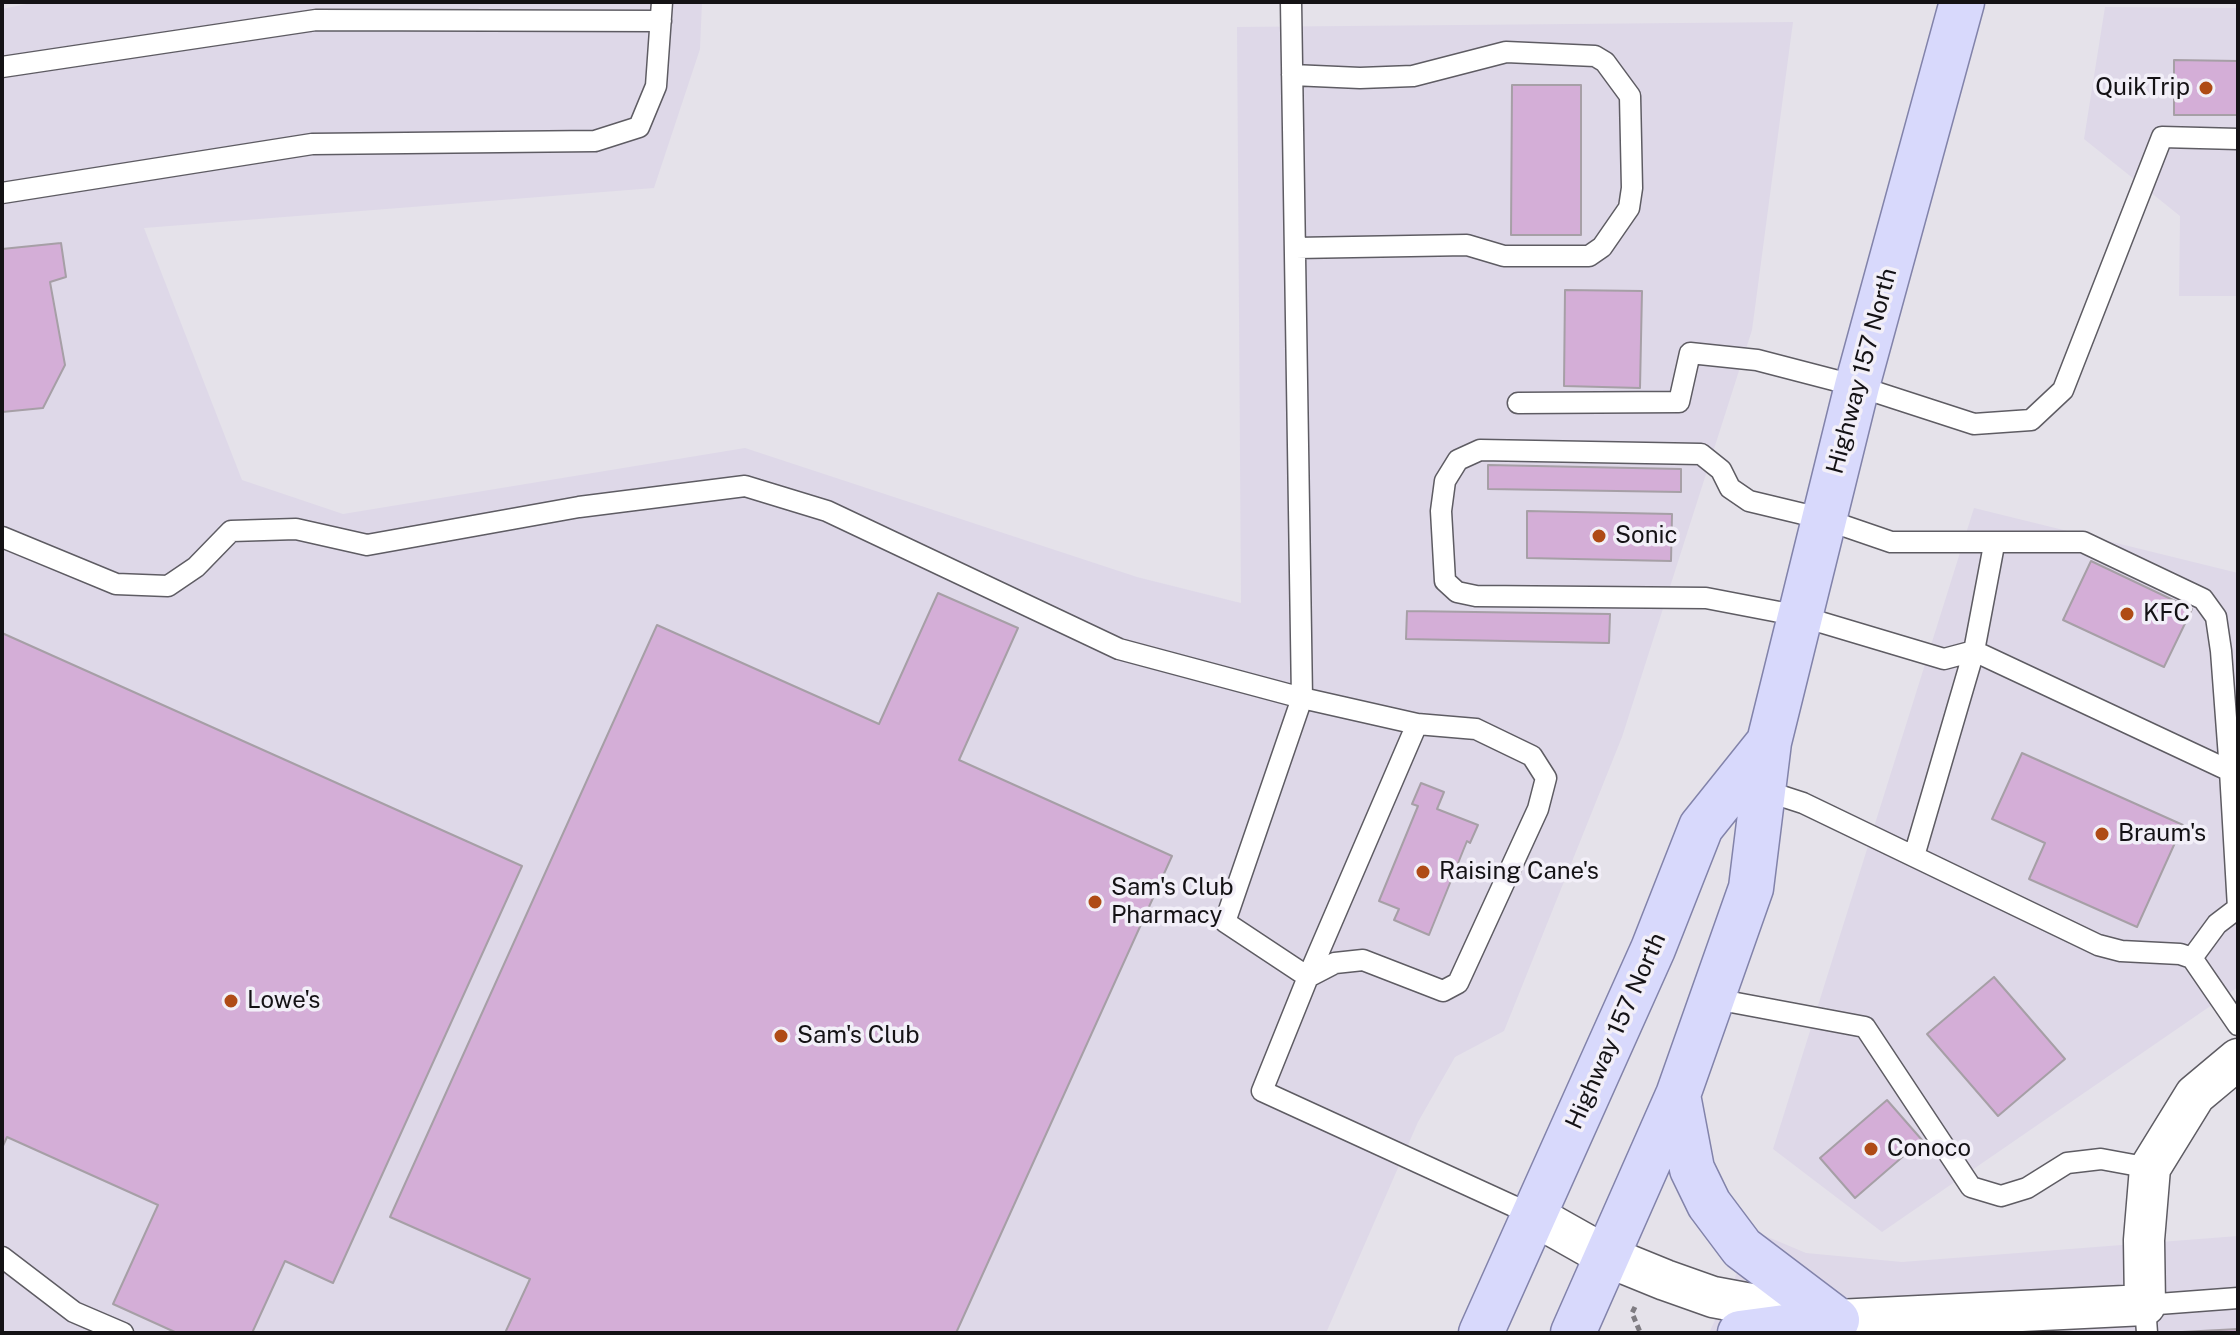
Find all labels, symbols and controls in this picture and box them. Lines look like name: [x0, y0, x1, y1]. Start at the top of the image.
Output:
place label: QuikTrip: [2095, 74, 2190, 102]
marker: QuikTrip: [2197, 79, 2215, 97]
street label: Highway 157 North: [1821, 265, 1903, 477]
place label: Sonic: [1615, 522, 1677, 550]
marker: Sonic: [1590, 527, 1608, 545]
place label: KFC: [2143, 600, 2190, 628]
marker: KFC: [2118, 605, 2136, 623]
place label: Braum's: [2118, 820, 2206, 848]
marker: Braum's: [2093, 825, 2111, 843]
place label: Raising Cane's: [1439, 858, 1599, 886]
marker: Raising Cane's: [1414, 863, 1432, 881]
place label: Sam's Club Pharmacy: [1111, 874, 1234, 930]
marker: Sam's Club Pharmacy: [1086, 893, 1104, 911]
street label: Highway 157 North: [1560, 928, 1672, 1134]
place label: Lowe's: [247, 987, 321, 1015]
marker: Lowe's: [222, 992, 240, 1010]
place label: Sam's Club: [797, 1022, 920, 1050]
marker: Sam's Club: [772, 1027, 790, 1045]
place label: Conoco: [1887, 1135, 1971, 1163]
marker: Conoco: [1862, 1140, 1880, 1158]

